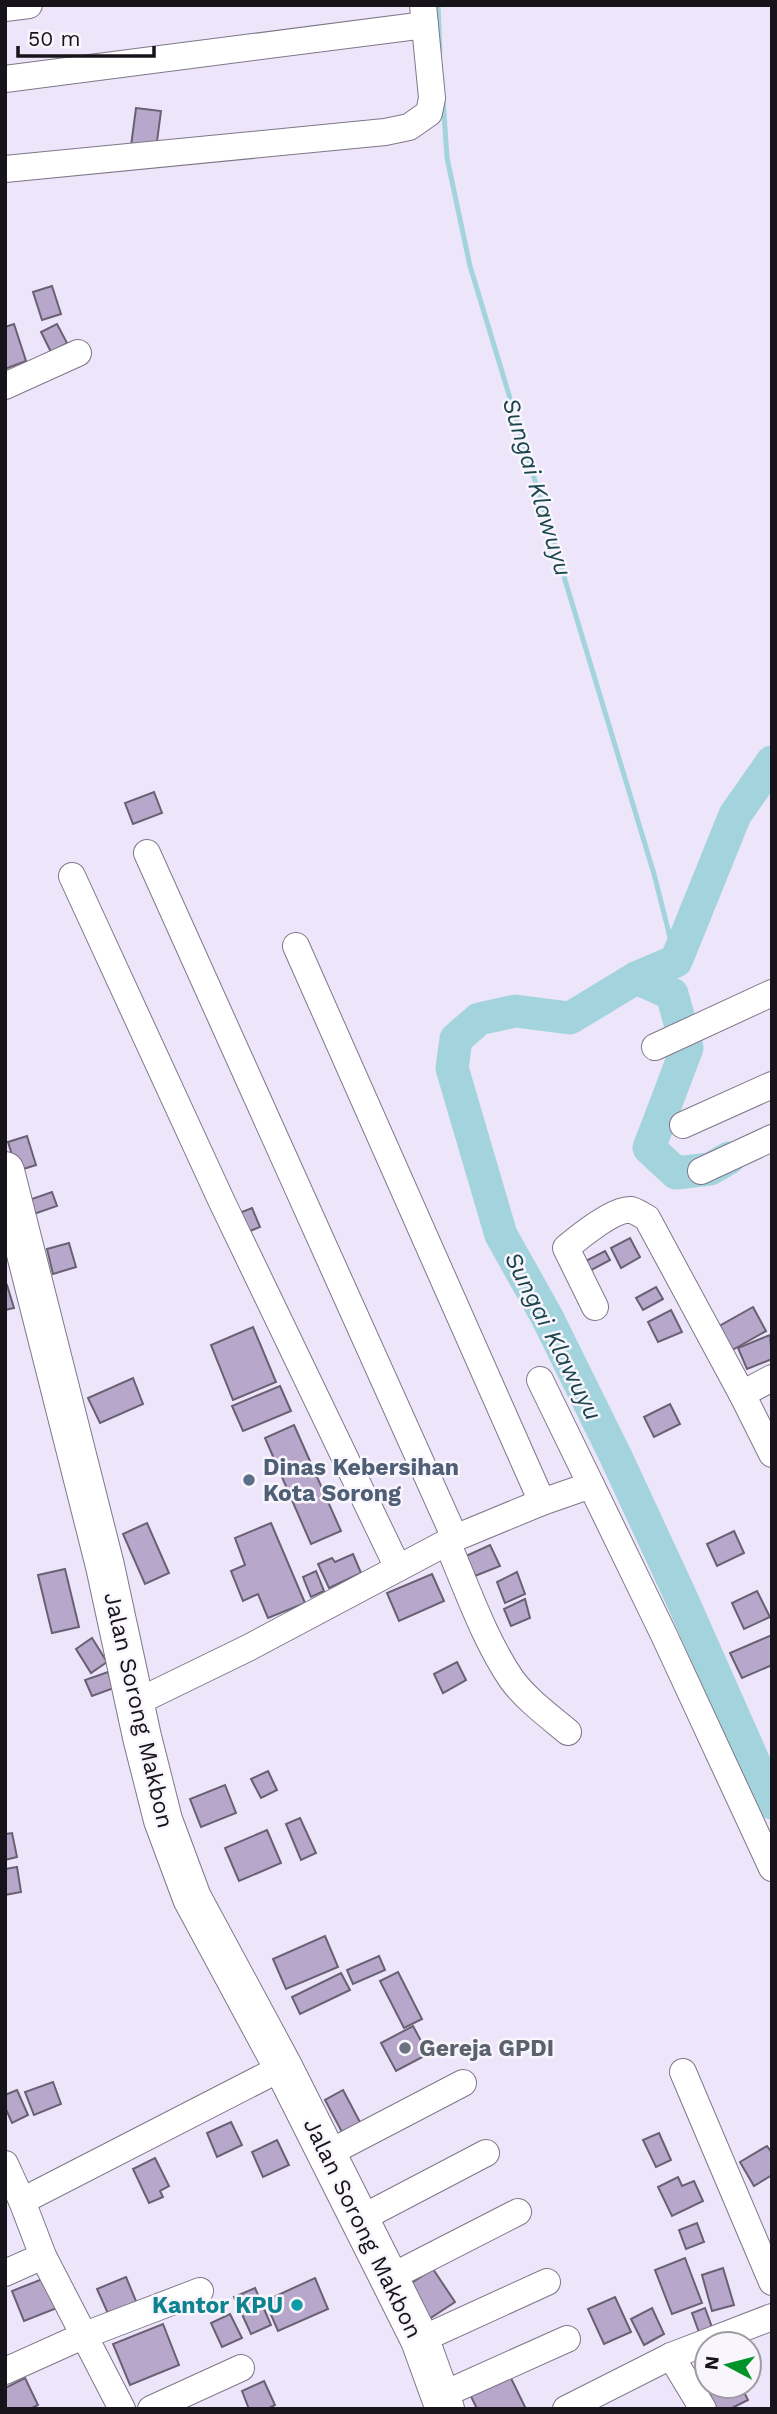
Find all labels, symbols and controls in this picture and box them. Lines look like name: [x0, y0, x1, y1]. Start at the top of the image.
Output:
scale bar: [18, 14, 154, 58]
text: 50 m: [28, 26, 80, 51]
water label: Sungai Klawuyu: [497, 394, 577, 580]
water label: Sungai Klawuyu: [499, 1247, 607, 1425]
place label: Dinas Kebersihan Kota Sorong: [263, 1454, 459, 1507]
marker: Dinas Kebersihan Kota Sorong: [241, 1472, 257, 1488]
street label: Jalan Sorong Makbon: [98, 1589, 179, 1831]
place label: Gereja GPDI: [419, 2035, 554, 2062]
marker: Gereja GPDI: [397, 2040, 413, 2056]
street label: Jalan Sorong Makbon: [297, 2114, 428, 2343]
place label: Kantor KPU: [152, 2292, 283, 2319]
marker: Kantor KPU: [289, 2297, 305, 2313]
north arrow: [693, 2330, 763, 2400]
text: N: [699, 2355, 724, 2371]

